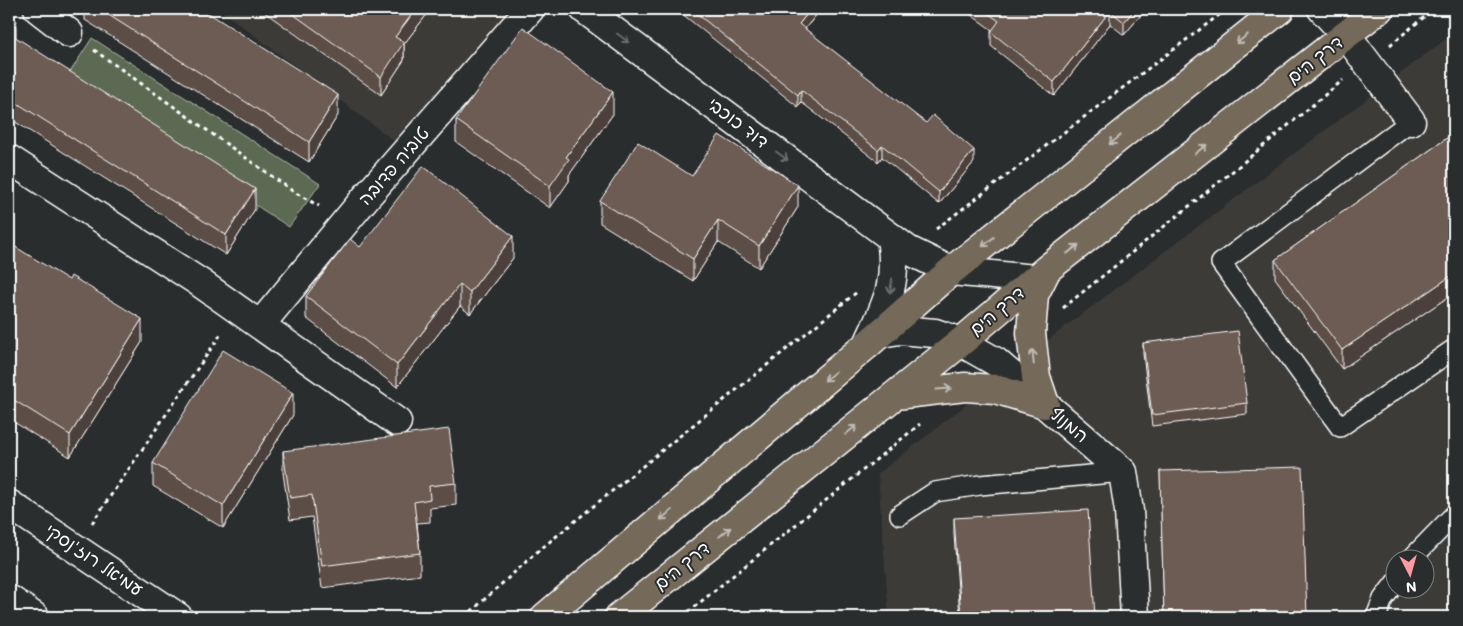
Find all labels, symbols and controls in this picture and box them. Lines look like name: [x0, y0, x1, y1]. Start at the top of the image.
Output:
street label: דרך הים: [1281, 30, 1347, 89]
one-way arrow: [616, 33, 630, 43]
one-way arrow: [1236, 34, 1249, 45]
street label: דוד כוכבי: [703, 91, 774, 153]
street label: טוביה פדובה: [352, 121, 434, 210]
one-way arrow: [1109, 135, 1122, 146]
one-way arrow: [1195, 143, 1208, 154]
one-way arrow: [775, 151, 789, 161]
one-way arrow: [982, 236, 995, 247]
one-way arrow: [1066, 243, 1079, 254]
one-way arrow: [886, 277, 896, 293]
street label: דרך הים: [964, 280, 1029, 340]
one-way arrow: [1028, 349, 1038, 365]
one-way arrow: [824, 370, 837, 381]
one-way arrow: [936, 384, 952, 393]
street label: המנוף: [1045, 401, 1094, 447]
one-way arrow: [845, 425, 858, 436]
one-way arrow: [660, 509, 673, 520]
street label: עמיאל רוז'נסקי: [41, 518, 148, 601]
one-way arrow: [718, 526, 731, 537]
street label: דרך הים: [649, 535, 714, 595]
north arrow: [1386, 548, 1436, 598]
text: N: [1405, 577, 1418, 597]

